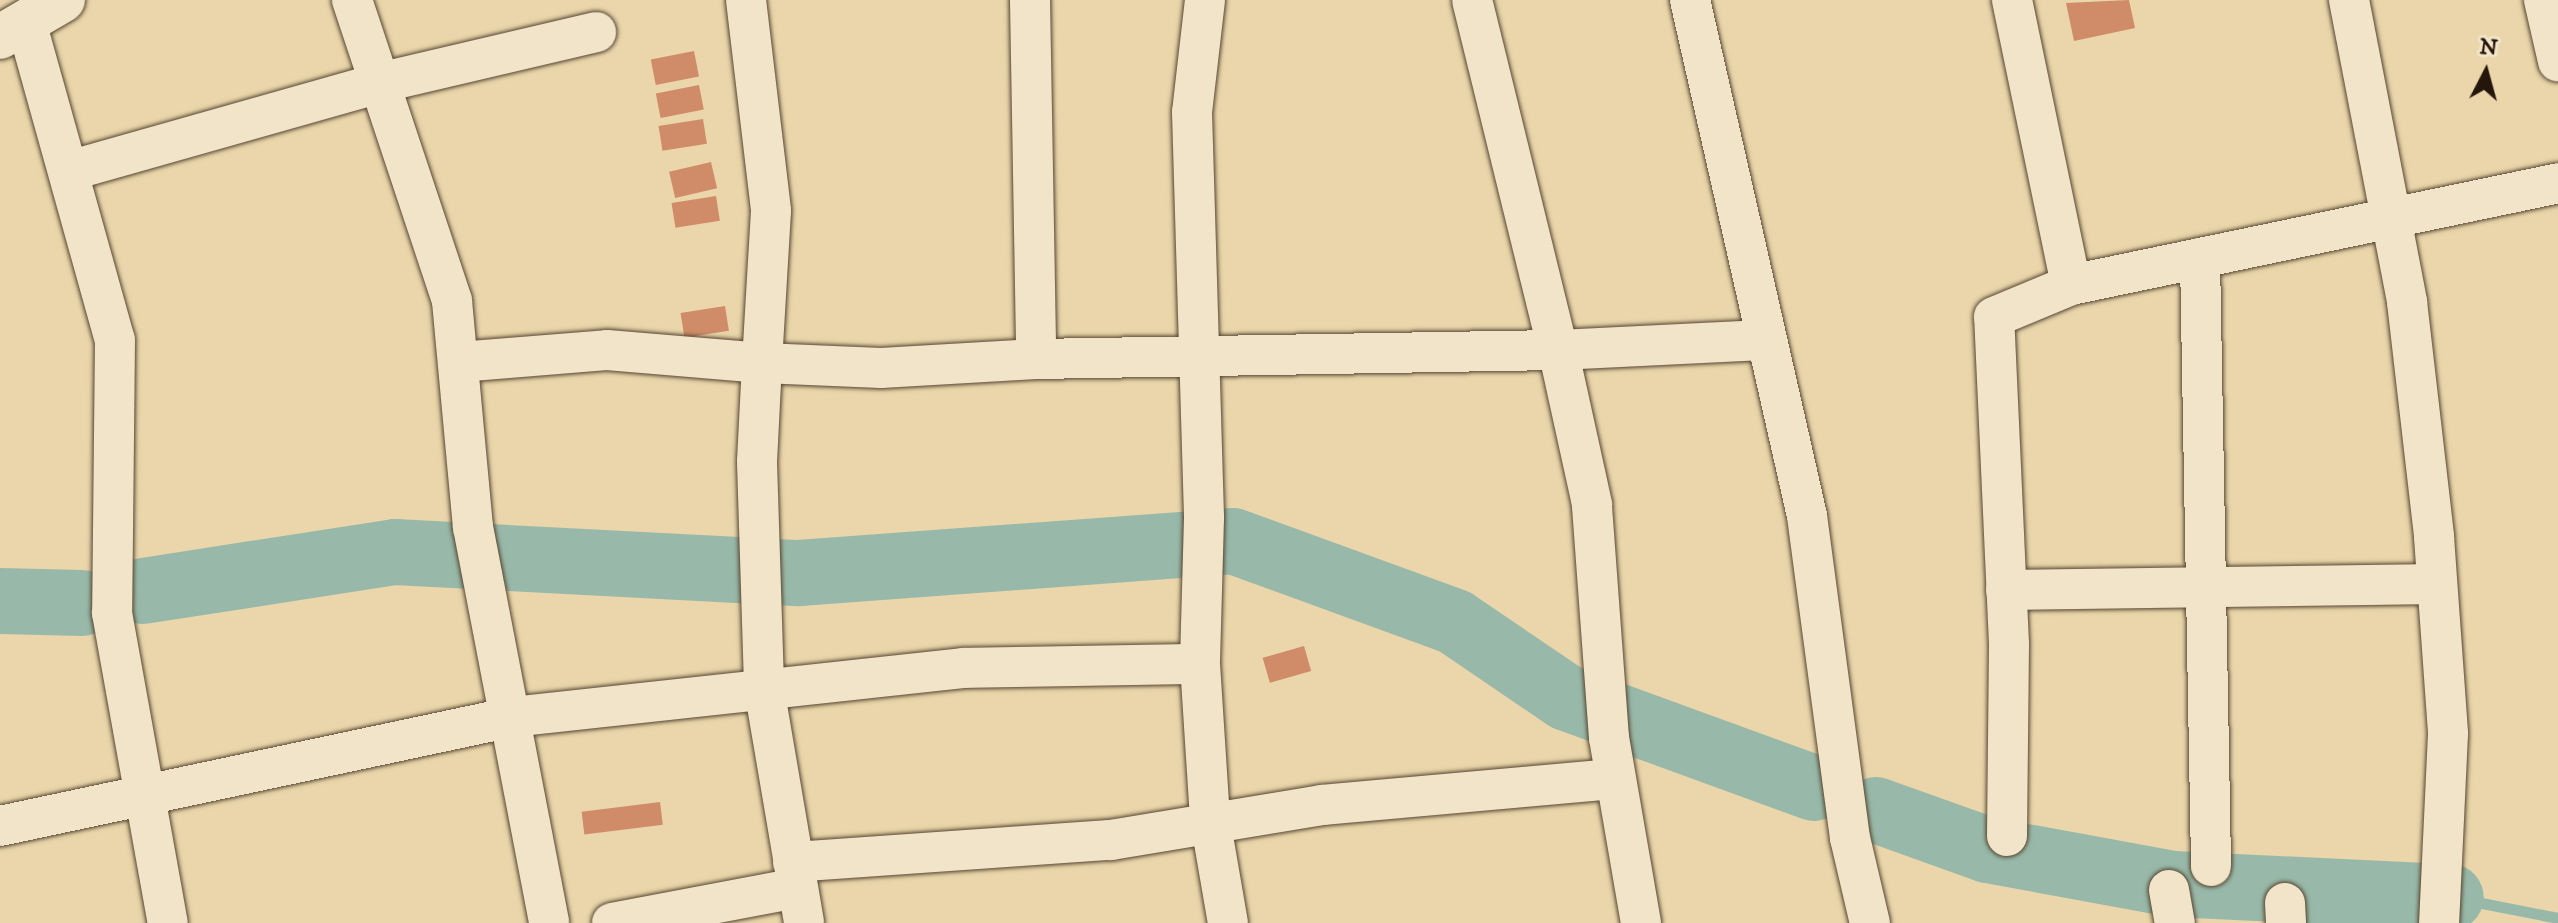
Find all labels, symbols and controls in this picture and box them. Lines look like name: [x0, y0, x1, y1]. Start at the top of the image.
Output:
north arrow: [2446, 32, 2526, 112]
text: N: [2478, 33, 2499, 62]

